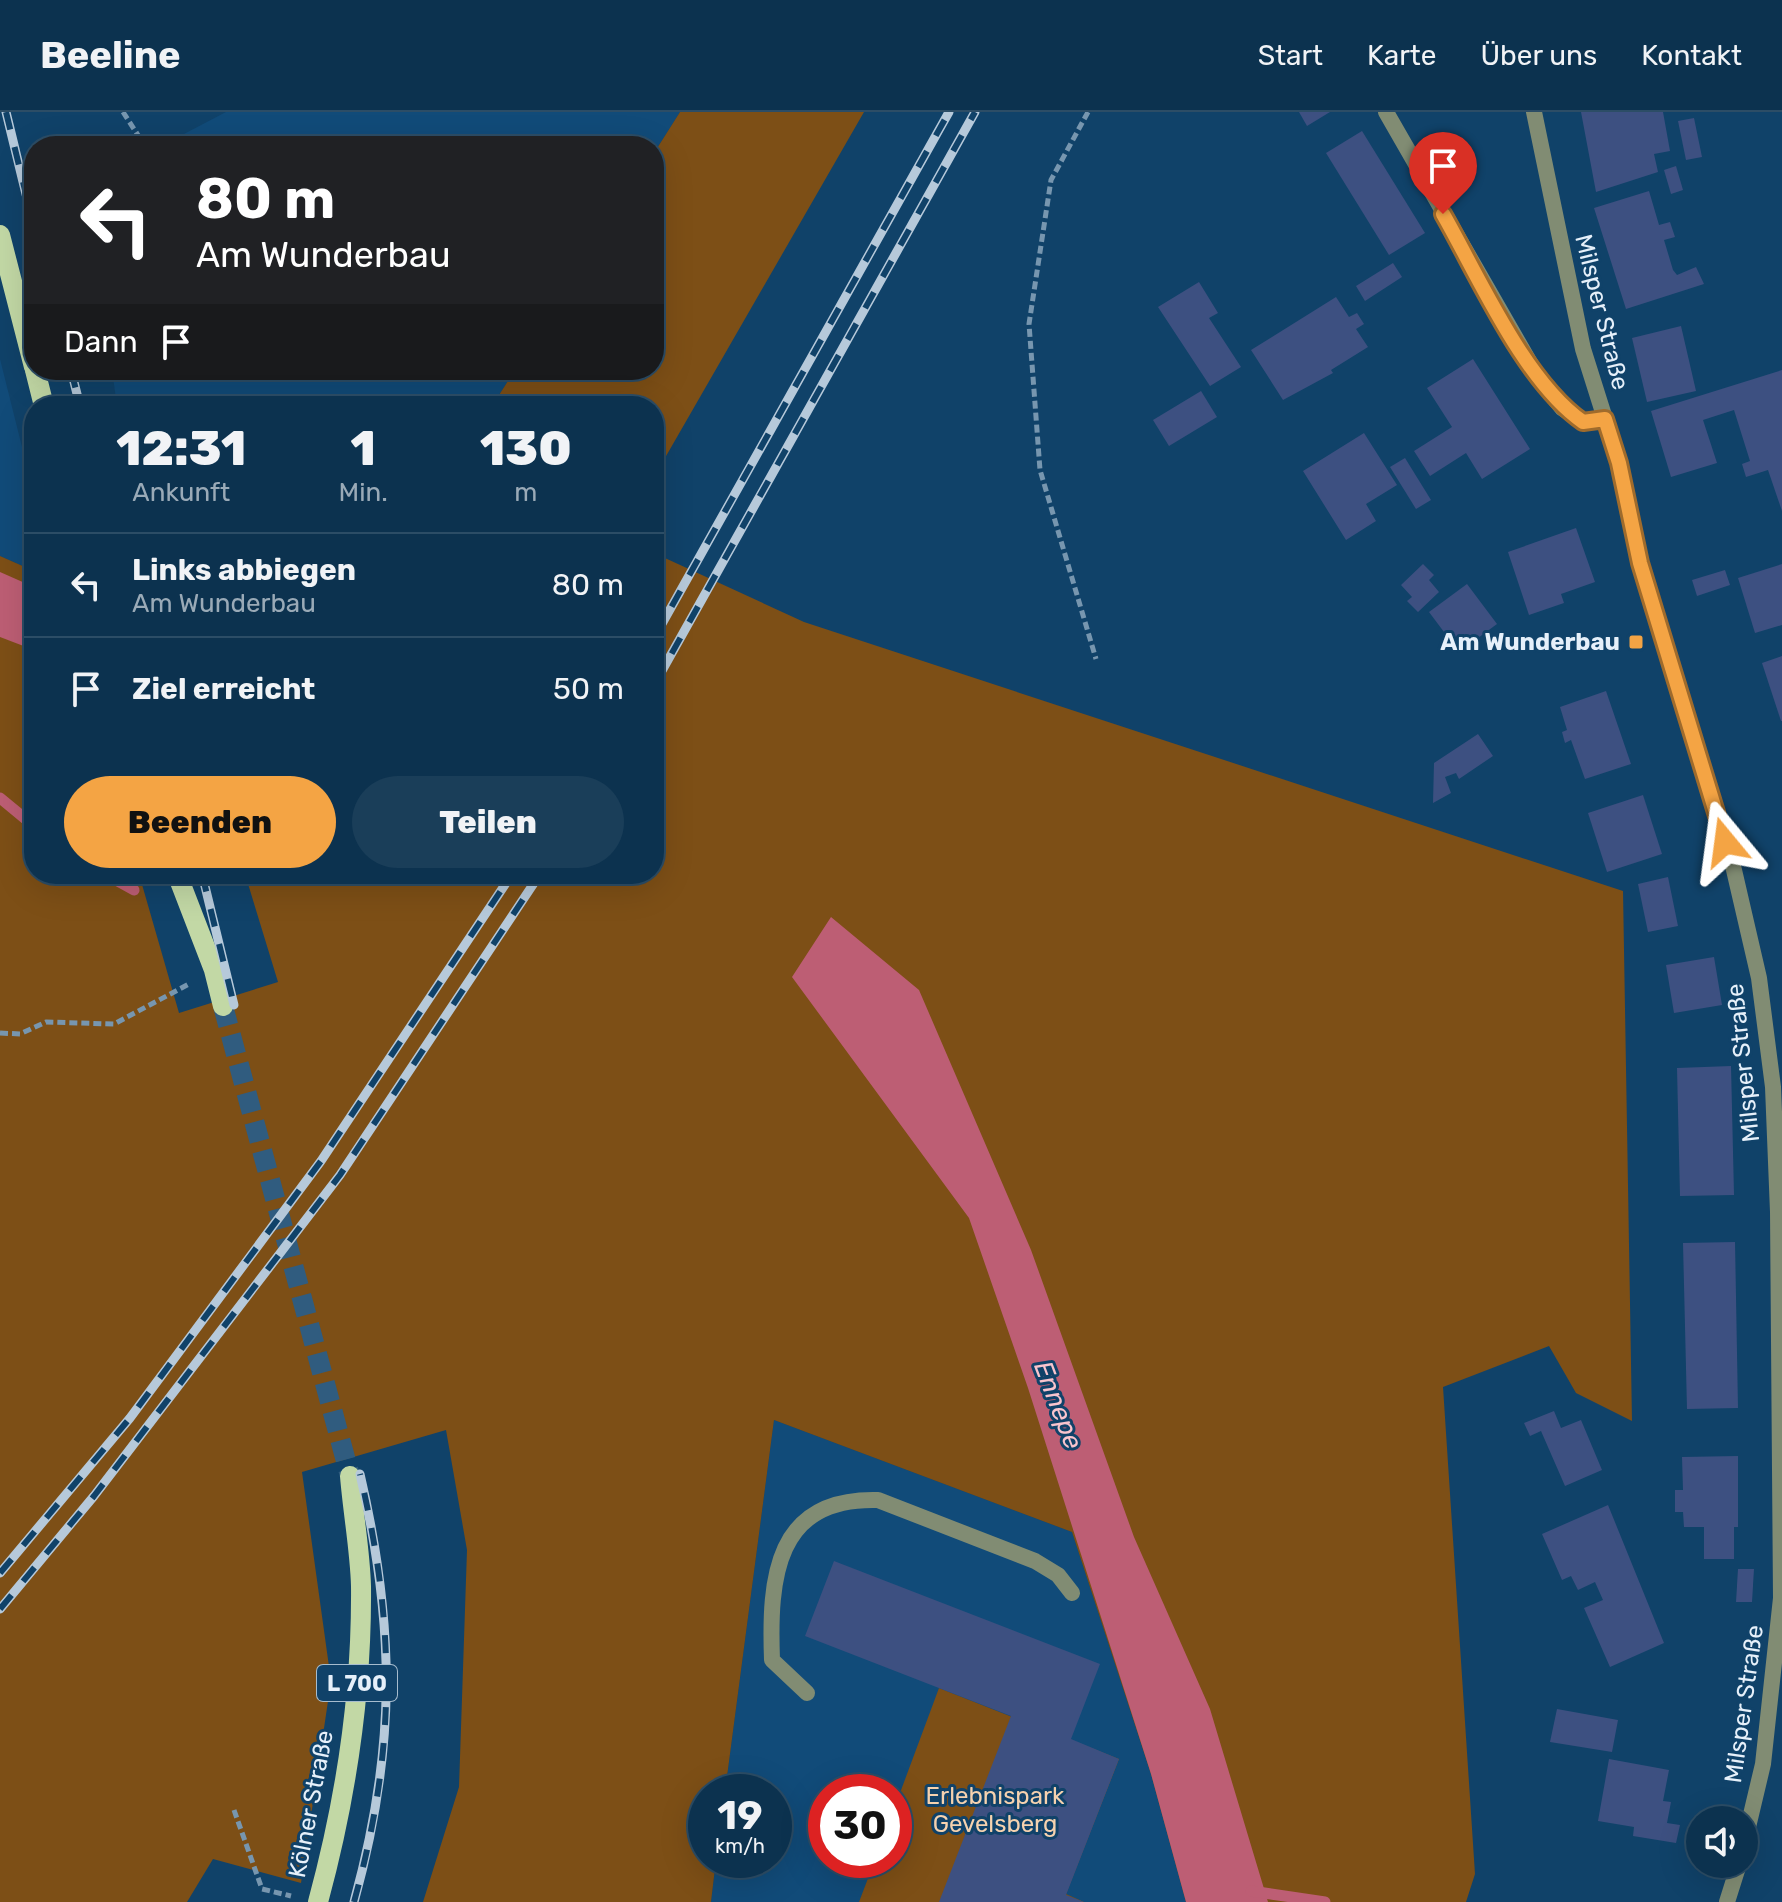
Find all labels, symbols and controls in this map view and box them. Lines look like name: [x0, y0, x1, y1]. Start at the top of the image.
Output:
text: Beeline: [40, 32, 181, 78]
text: Start: [1258, 39, 1323, 72]
text: Karte: [1367, 39, 1436, 72]
text: Über uns: [1480, 39, 1597, 72]
text: Kontakt: [1641, 39, 1742, 72]
pin: [1409, 132, 1477, 214]
icon: arrive: [1421, 144, 1465, 188]
text: 80 m: [196, 166, 335, 232]
icon: left: [64, 168, 168, 272]
street label: Milsper Straße: [1569, 231, 1635, 393]
text: Am Wunderbau: [196, 233, 451, 276]
icon: arrive: [154, 320, 198, 364]
text: Dann: [64, 324, 138, 360]
text: 12:31: [116, 420, 246, 477]
text: 1: [351, 420, 376, 477]
text: 130: [480, 420, 572, 477]
text: Ankunft: [132, 477, 230, 508]
text: Min.: [339, 477, 388, 508]
text: m: [514, 477, 537, 508]
text: Links abbiegen: [132, 552, 356, 588]
icon: left: [64, 563, 108, 607]
text: 80 m: [552, 567, 624, 603]
text: Am Wunderbau: [132, 588, 316, 619]
place label: Am Wunderbau: [1440, 628, 1620, 656]
marker: Am Wunderbau: [1627, 633, 1645, 651]
icon: arrive: [64, 667, 108, 711]
text: Ziel erreicht: [132, 671, 315, 707]
text: 50 m: [553, 671, 624, 707]
button: Beenden: [64, 776, 336, 868]
button: Teilen: [352, 776, 624, 868]
position arrow: [1683, 800, 1767, 884]
street label: Milsper Straße: [1721, 982, 1765, 1144]
water label: Ennepe: [1027, 1357, 1089, 1454]
street label: Milsper Straße: [1719, 1623, 1769, 1785]
road number: L 700: [317, 1665, 397, 1701]
street label: Kölner Straße: [283, 1728, 339, 1880]
speed limit sign: 30: [808, 1774, 912, 1878]
park label: Erlebnispark Gevelsberg: [926, 1782, 1065, 1838]
text: 19: [717, 1792, 763, 1839]
map controls: [1686, 1806, 1758, 1878]
button: sound: [1686, 1806, 1758, 1878]
text: km/h: [715, 1834, 765, 1858]

